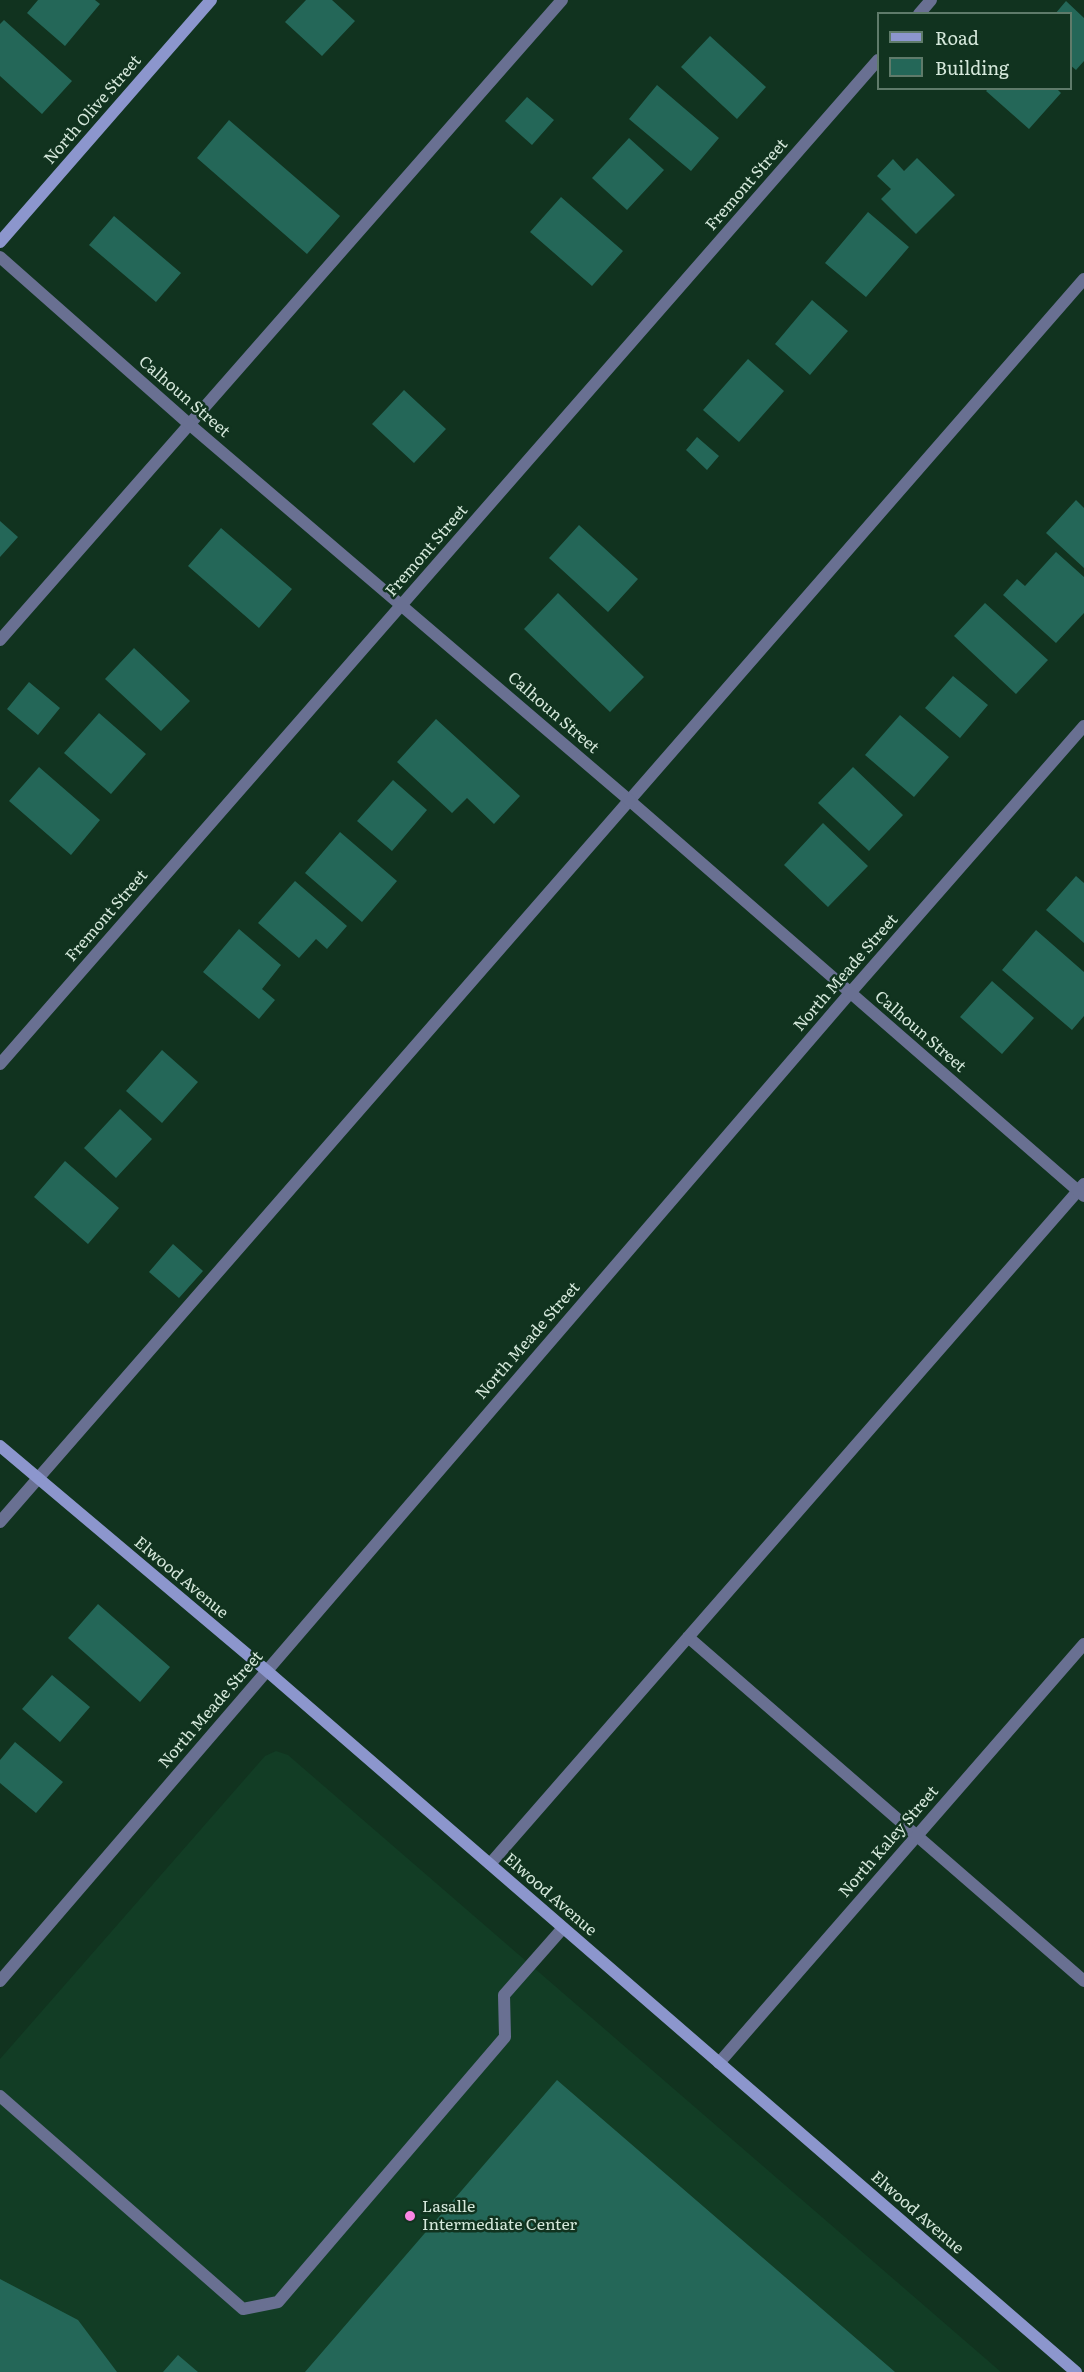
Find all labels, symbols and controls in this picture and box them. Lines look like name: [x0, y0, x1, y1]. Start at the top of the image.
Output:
legend: [877, 12, 1072, 90]
text: Road: [935, 24, 979, 51]
street label: North Olive Street: [40, 52, 146, 168]
text: Building: [935, 54, 1009, 81]
street label: Fremont Street: [702, 135, 792, 235]
street label: Calhoun Street: [134, 352, 234, 442]
street label: Fremont Street: [382, 501, 472, 601]
street label: Calhoun Street: [503, 668, 603, 758]
street label: Fremont Street: [62, 866, 152, 966]
street label: North Meade Street: [790, 910, 902, 1036]
street label: Calhoun Street: [870, 987, 970, 1077]
street label: North Meade Street: [472, 1278, 584, 1404]
street label: Elwood Avenue: [130, 1533, 232, 1623]
street label: North Meade Street: [155, 1647, 267, 1773]
street label: North Kaley Street: [835, 1782, 943, 1902]
street label: Elwood Avenue: [500, 1849, 600, 1941]
street label: Elwood Avenue: [867, 2167, 967, 2259]
place label: Lasalle Intermediate Center: [422, 2197, 577, 2235]
marker: Lasalle Intermediate Center: [403, 2209, 417, 2223]

